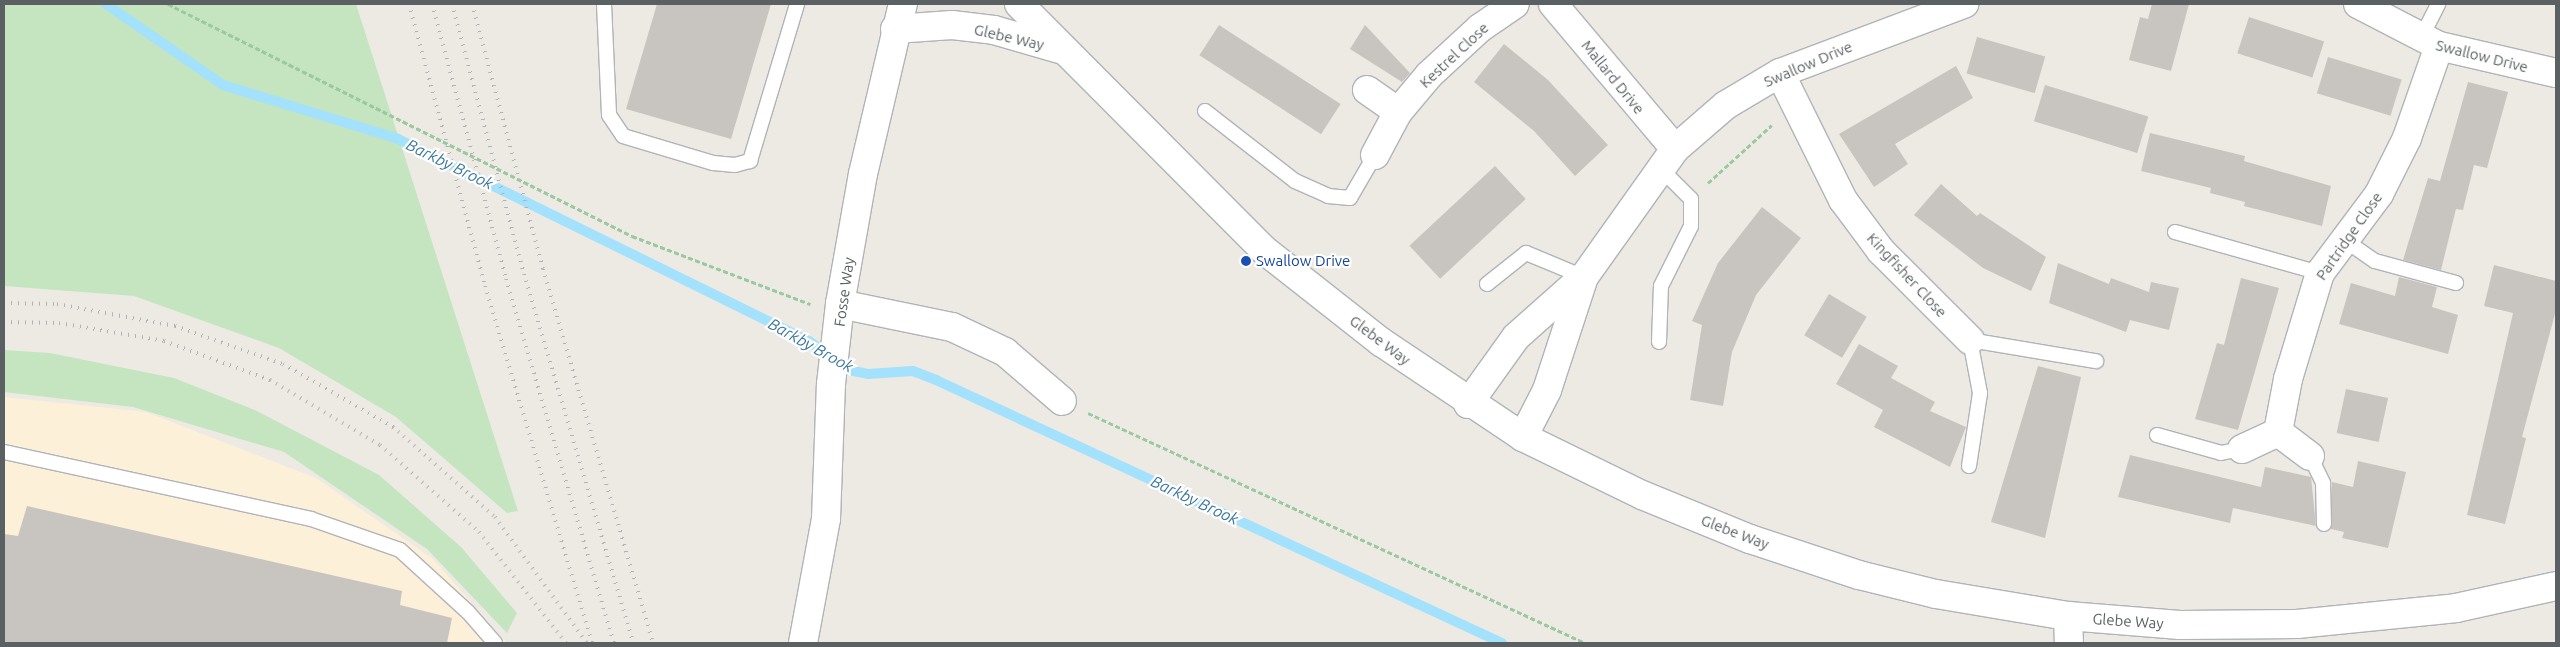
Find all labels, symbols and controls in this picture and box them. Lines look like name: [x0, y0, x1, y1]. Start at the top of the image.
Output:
street label: Kestrel Close: [1416, 19, 1492, 91]
street label: Glebe Way: [972, 20, 1046, 54]
street label: Mallard Drive: [1578, 36, 1648, 118]
street label: Swallow Drive: [2434, 36, 2530, 76]
street label: Swallow Drive: [1761, 37, 1855, 91]
water label: Barkby Brook: [403, 135, 497, 193]
street label: Partridge Close: [2312, 189, 2386, 283]
street label: Kingfisher Close: [1863, 229, 1951, 321]
place label: Swallow Drive: [1256, 252, 1350, 270]
marker: Swallow Drive: [1240, 255, 1252, 267]
street label: Fosse Way: [830, 256, 858, 328]
street label: Glebe Way: [1346, 311, 1414, 369]
water label: Barkby Brook: [765, 314, 857, 376]
water label: Barkby Brook: [1148, 471, 1242, 529]
street label: Glebe Way: [1699, 511, 1771, 553]
street label: Glebe Way: [2092, 610, 2164, 632]

